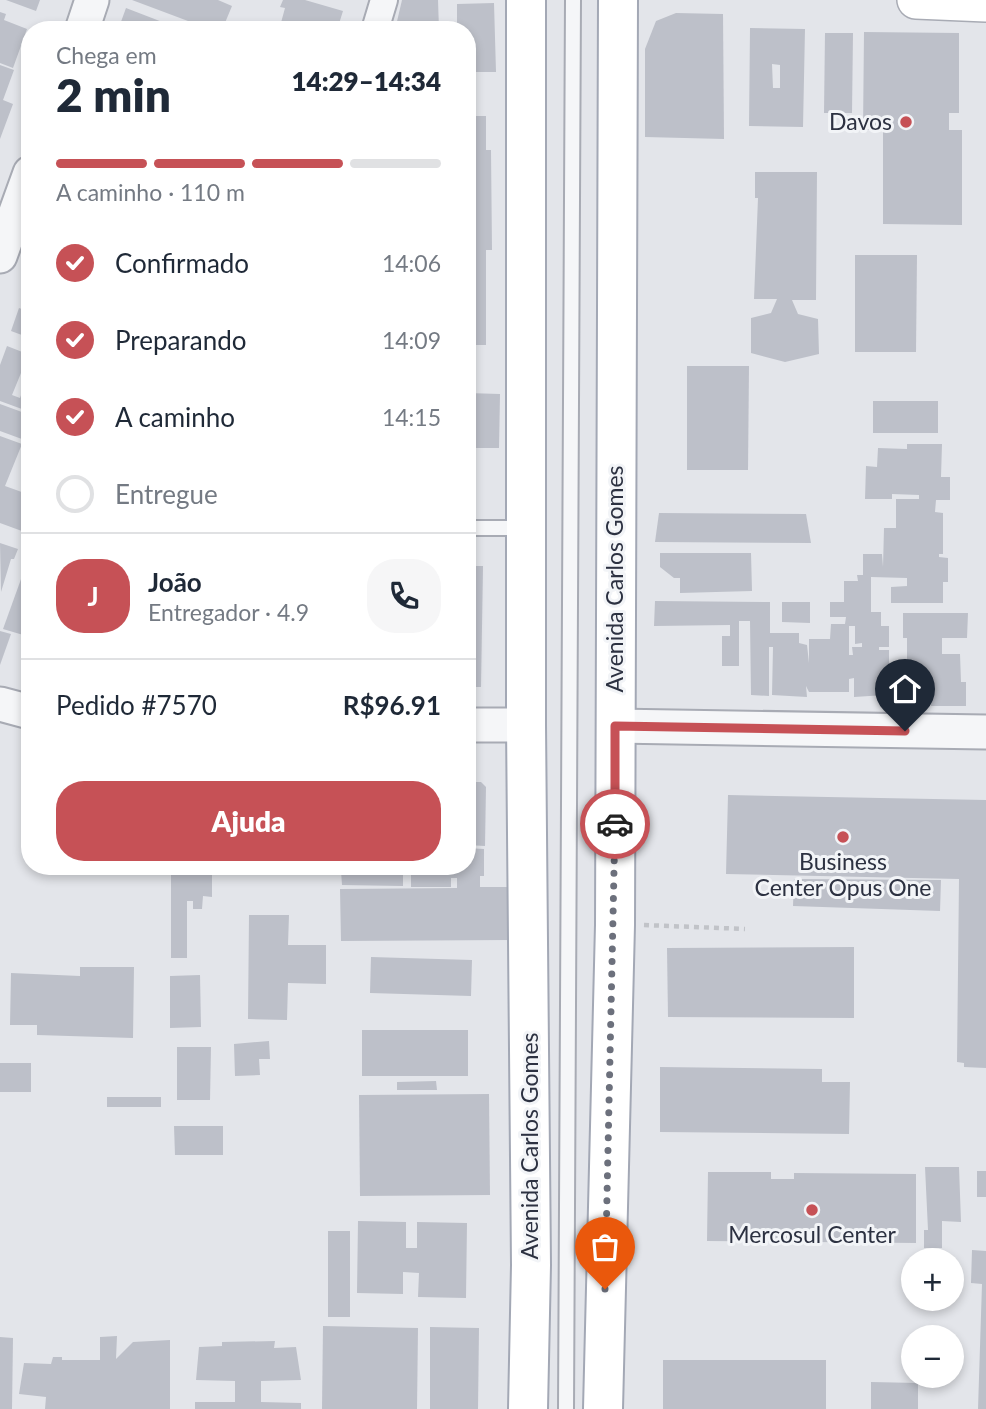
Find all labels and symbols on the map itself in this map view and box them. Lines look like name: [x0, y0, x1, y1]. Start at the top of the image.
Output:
place label: Davos: [829, 107, 892, 135]
marker: Davos: [898, 114, 914, 130]
street label: Avenida Carlos Gomes: [600, 465, 628, 693]
pin: [875, 659, 935, 731]
courier: [580, 789, 650, 859]
marker: Business Center Opus One: [835, 829, 851, 845]
place label: Business Center Opus One: [755, 847, 931, 901]
street label: Avenida Carlos Gomes: [515, 1032, 543, 1260]
marker: Mercosul Center: [804, 1202, 820, 1218]
pin: [575, 1217, 635, 1289]
place label: Mercosul Center: [728, 1220, 896, 1248]

